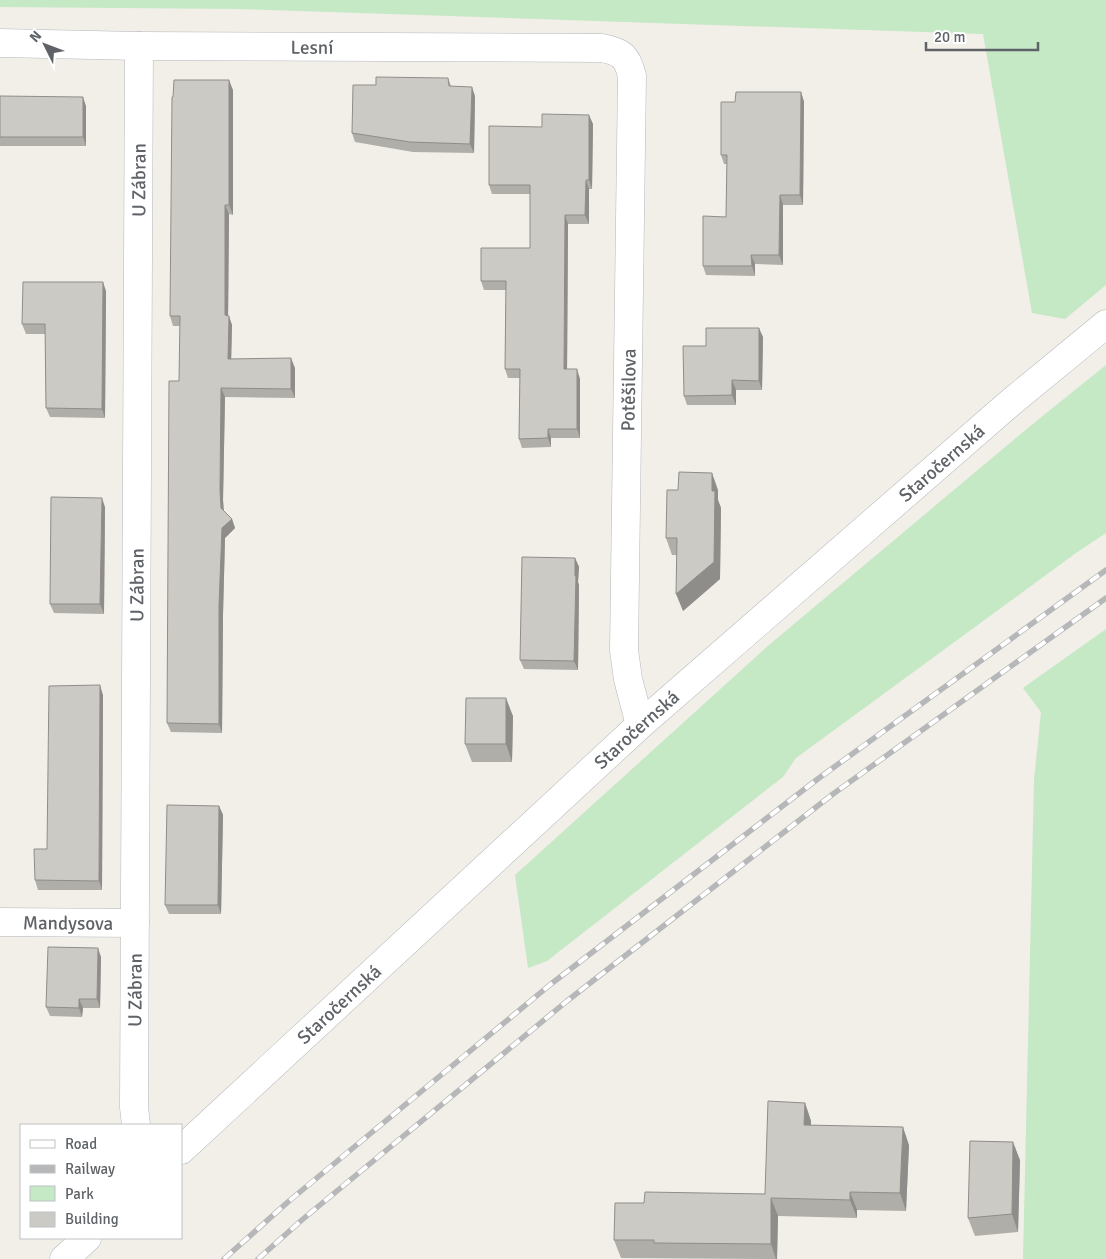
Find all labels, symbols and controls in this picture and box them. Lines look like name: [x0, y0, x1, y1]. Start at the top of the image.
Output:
north arrow: [20, 20, 70, 70]
scale bar: [926, 20, 1038, 52]
text: N: [26, 27, 45, 46]
text: 20 m: [934, 28, 965, 46]
street label: Lesní: [291, 36, 334, 60]
street label: U Zábran: [127, 143, 152, 217]
street label: Potěšilova: [616, 348, 642, 432]
street label: Staročernská: [894, 419, 990, 508]
street label: U Zábran: [125, 548, 150, 622]
street label: Staročernská: [589, 685, 685, 775]
street label: Mandysova: [23, 911, 113, 936]
street label: U Zábran: [123, 953, 148, 1027]
street label: Staročernská: [292, 960, 387, 1050]
legend: [20, 1124, 182, 1239]
text: Road: [65, 1135, 97, 1153]
text: Railway: [65, 1160, 115, 1178]
text: Park: [65, 1185, 94, 1203]
text: Building: [65, 1210, 119, 1228]

